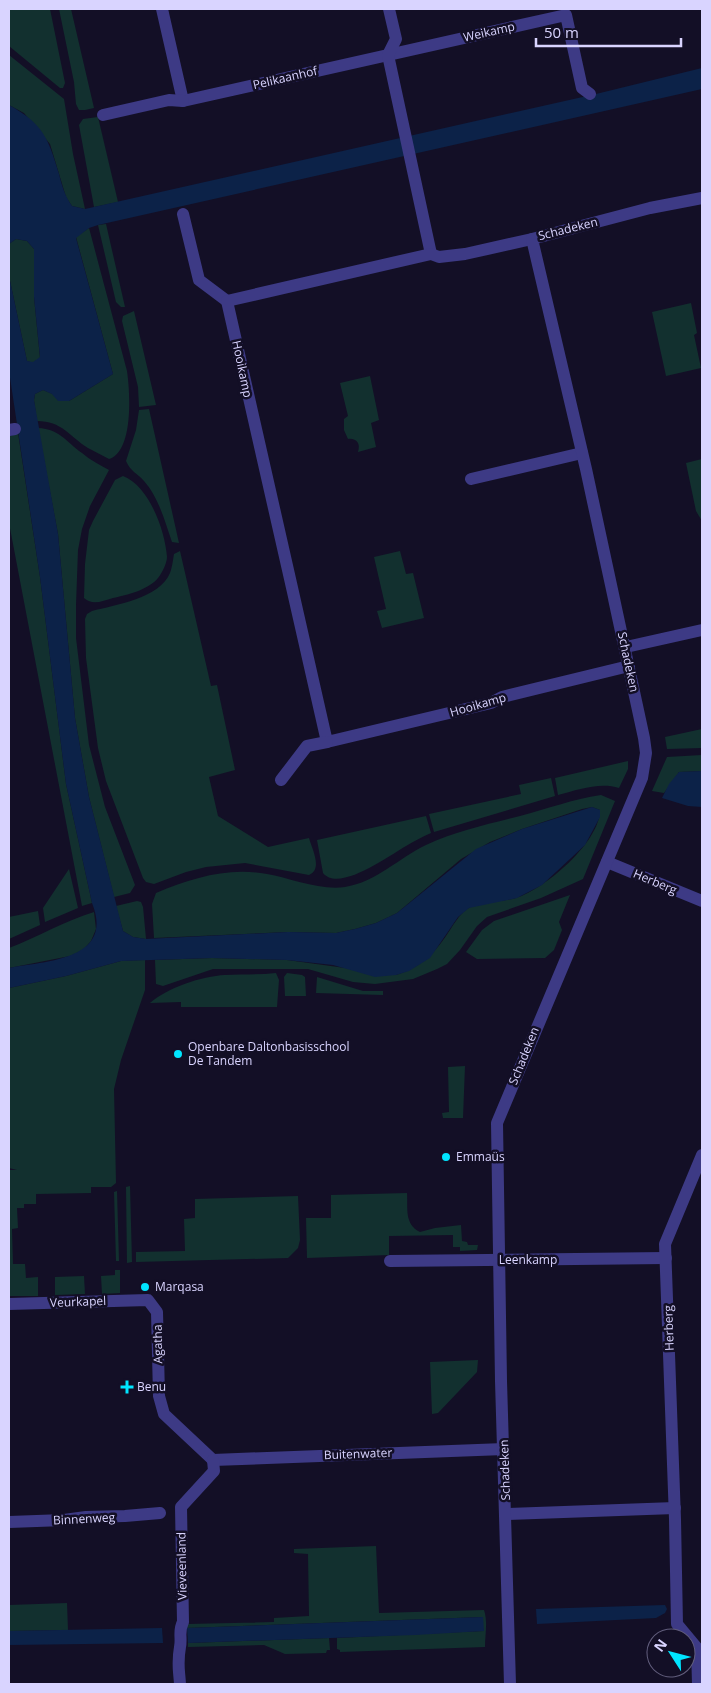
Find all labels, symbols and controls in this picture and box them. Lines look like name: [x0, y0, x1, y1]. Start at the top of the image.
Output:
scale bar: [536, 15, 681, 47]
street label: Weikamp: [462, 17, 516, 46]
text: 50 m: [544, 22, 579, 42]
street label: Pelikaanhof: [251, 62, 320, 93]
street label: Schadeken: [536, 213, 599, 244]
street label: Hooikamp: [228, 339, 257, 399]
street label: Schadeken: [614, 630, 643, 693]
street label: Hooikamp: [448, 688, 508, 721]
street label: Herberg: [631, 865, 680, 899]
street label: Schadeken: [504, 1024, 543, 1087]
place label: Openbare Daltonbasisschool De Tandem: [188, 1038, 350, 1069]
marker: Openbare Daltonbasisschool De Tandem: [172, 1048, 184, 1060]
place label: Emmaüs: [456, 1148, 505, 1165]
marker: Emmaüs: [440, 1151, 452, 1163]
street label: Leenkamp: [499, 1251, 557, 1268]
place label: Marqasa: [155, 1278, 204, 1295]
marker: Marqasa: [139, 1281, 151, 1293]
street label: Veurkapel: [50, 1292, 106, 1311]
street label: Herberg: [659, 1304, 678, 1351]
street label: Agatha: [149, 1324, 166, 1364]
place label: Benu: [137, 1378, 166, 1395]
marker: Benu: [121, 1381, 133, 1393]
street label: Schadeken: [495, 1439, 514, 1501]
street label: Buitenwater: [324, 1444, 393, 1463]
street label: Binnenweg: [52, 1508, 116, 1529]
street label: Vieveenland: [172, 1532, 191, 1600]
north arrow: [646, 1628, 696, 1678]
text: N: [649, 1635, 671, 1655]

